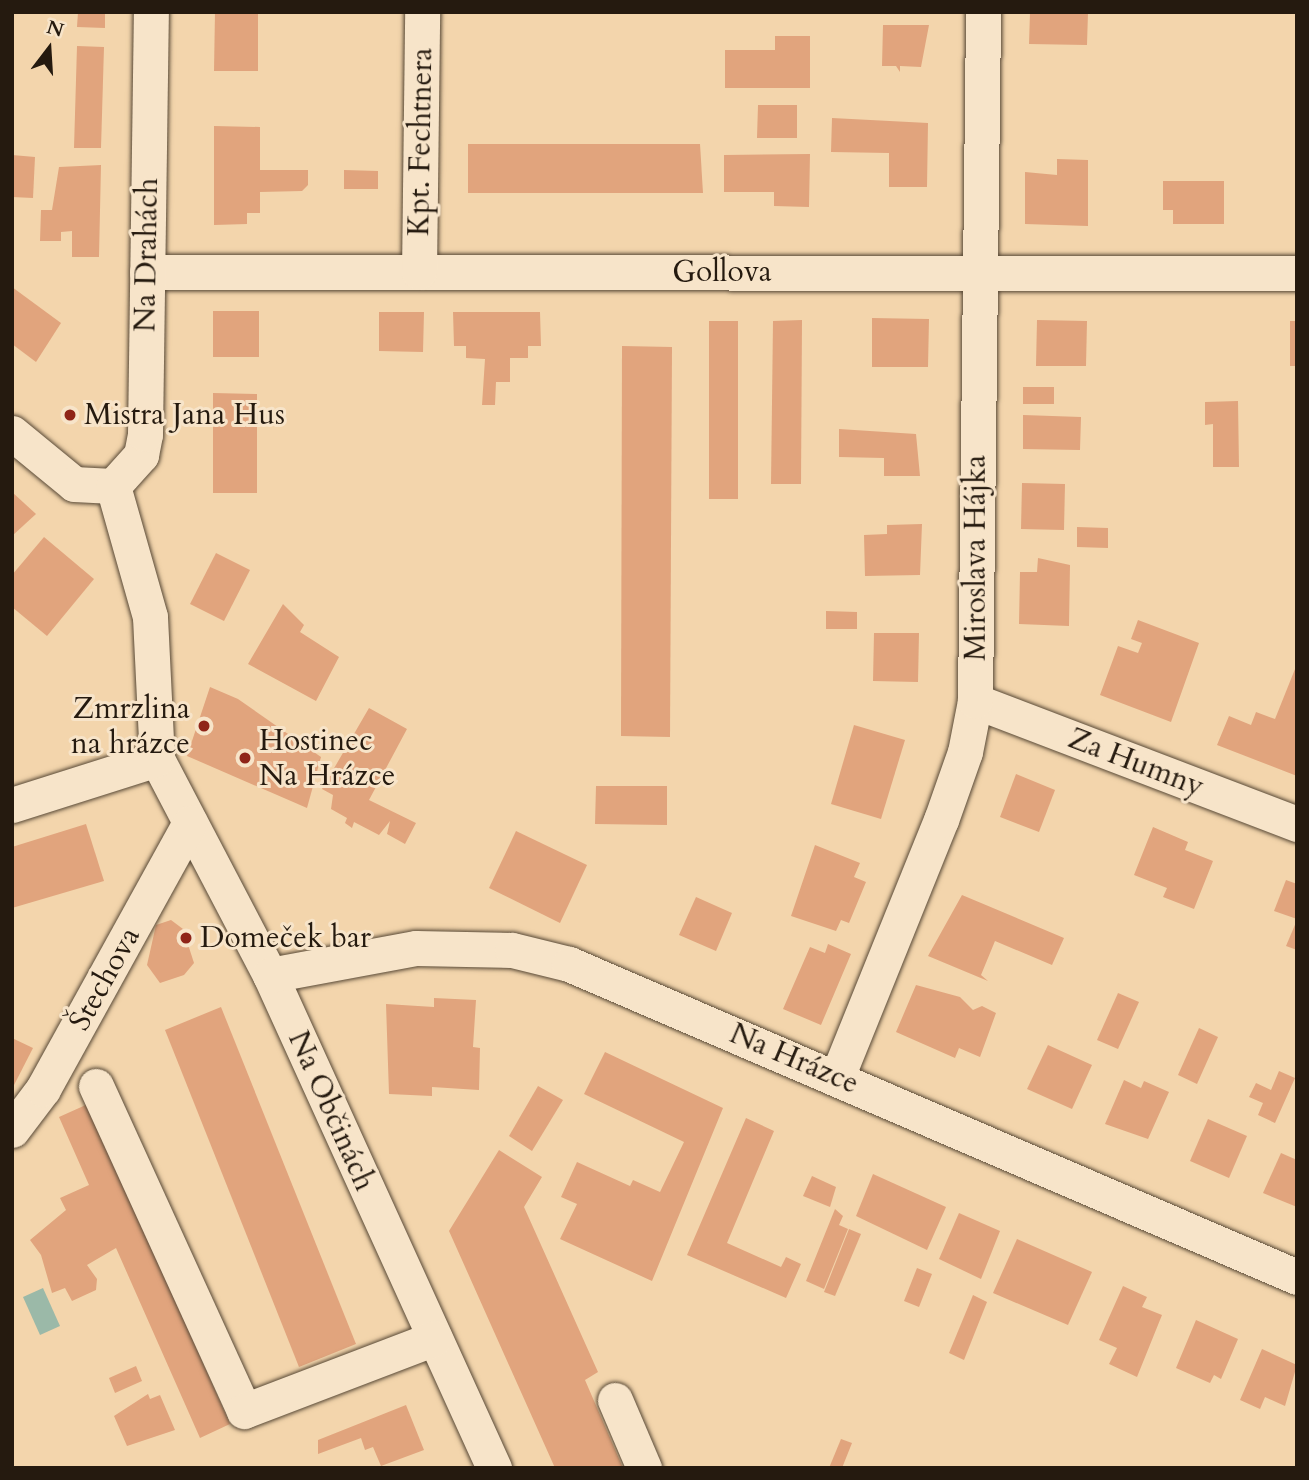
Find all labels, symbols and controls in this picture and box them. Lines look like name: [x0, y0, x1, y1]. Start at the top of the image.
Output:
north arrow: [14, 14, 84, 84]
text: N: [43, 14, 67, 44]
street label: Kpt. Fechtnera: [401, 48, 441, 236]
street label: Na Drahách: [128, 177, 166, 333]
street label: Gollova: [672, 254, 772, 290]
place label: Mistra Jana Hus: [84, 397, 285, 433]
marker: Mistra Jana Hus: [62, 407, 78, 423]
street label: Miroslava Hájka: [958, 455, 994, 661]
place label: Zmrzlina na hrázce: [71, 691, 190, 762]
marker: Zmrzlina na hrázce: [196, 718, 212, 734]
street label: Za Humny: [1063, 721, 1209, 805]
place label: Hostinec Na Hrázce: [259, 723, 395, 794]
marker: Hostinec Na Hrázce: [237, 750, 253, 766]
place label: Domeček bar: [200, 920, 371, 956]
street label: Štechova: [62, 921, 148, 1037]
marker: Domeček bar: [178, 930, 194, 946]
street label: Na Hrázce: [724, 1016, 864, 1102]
street label: Na Občinách: [280, 1026, 382, 1196]

